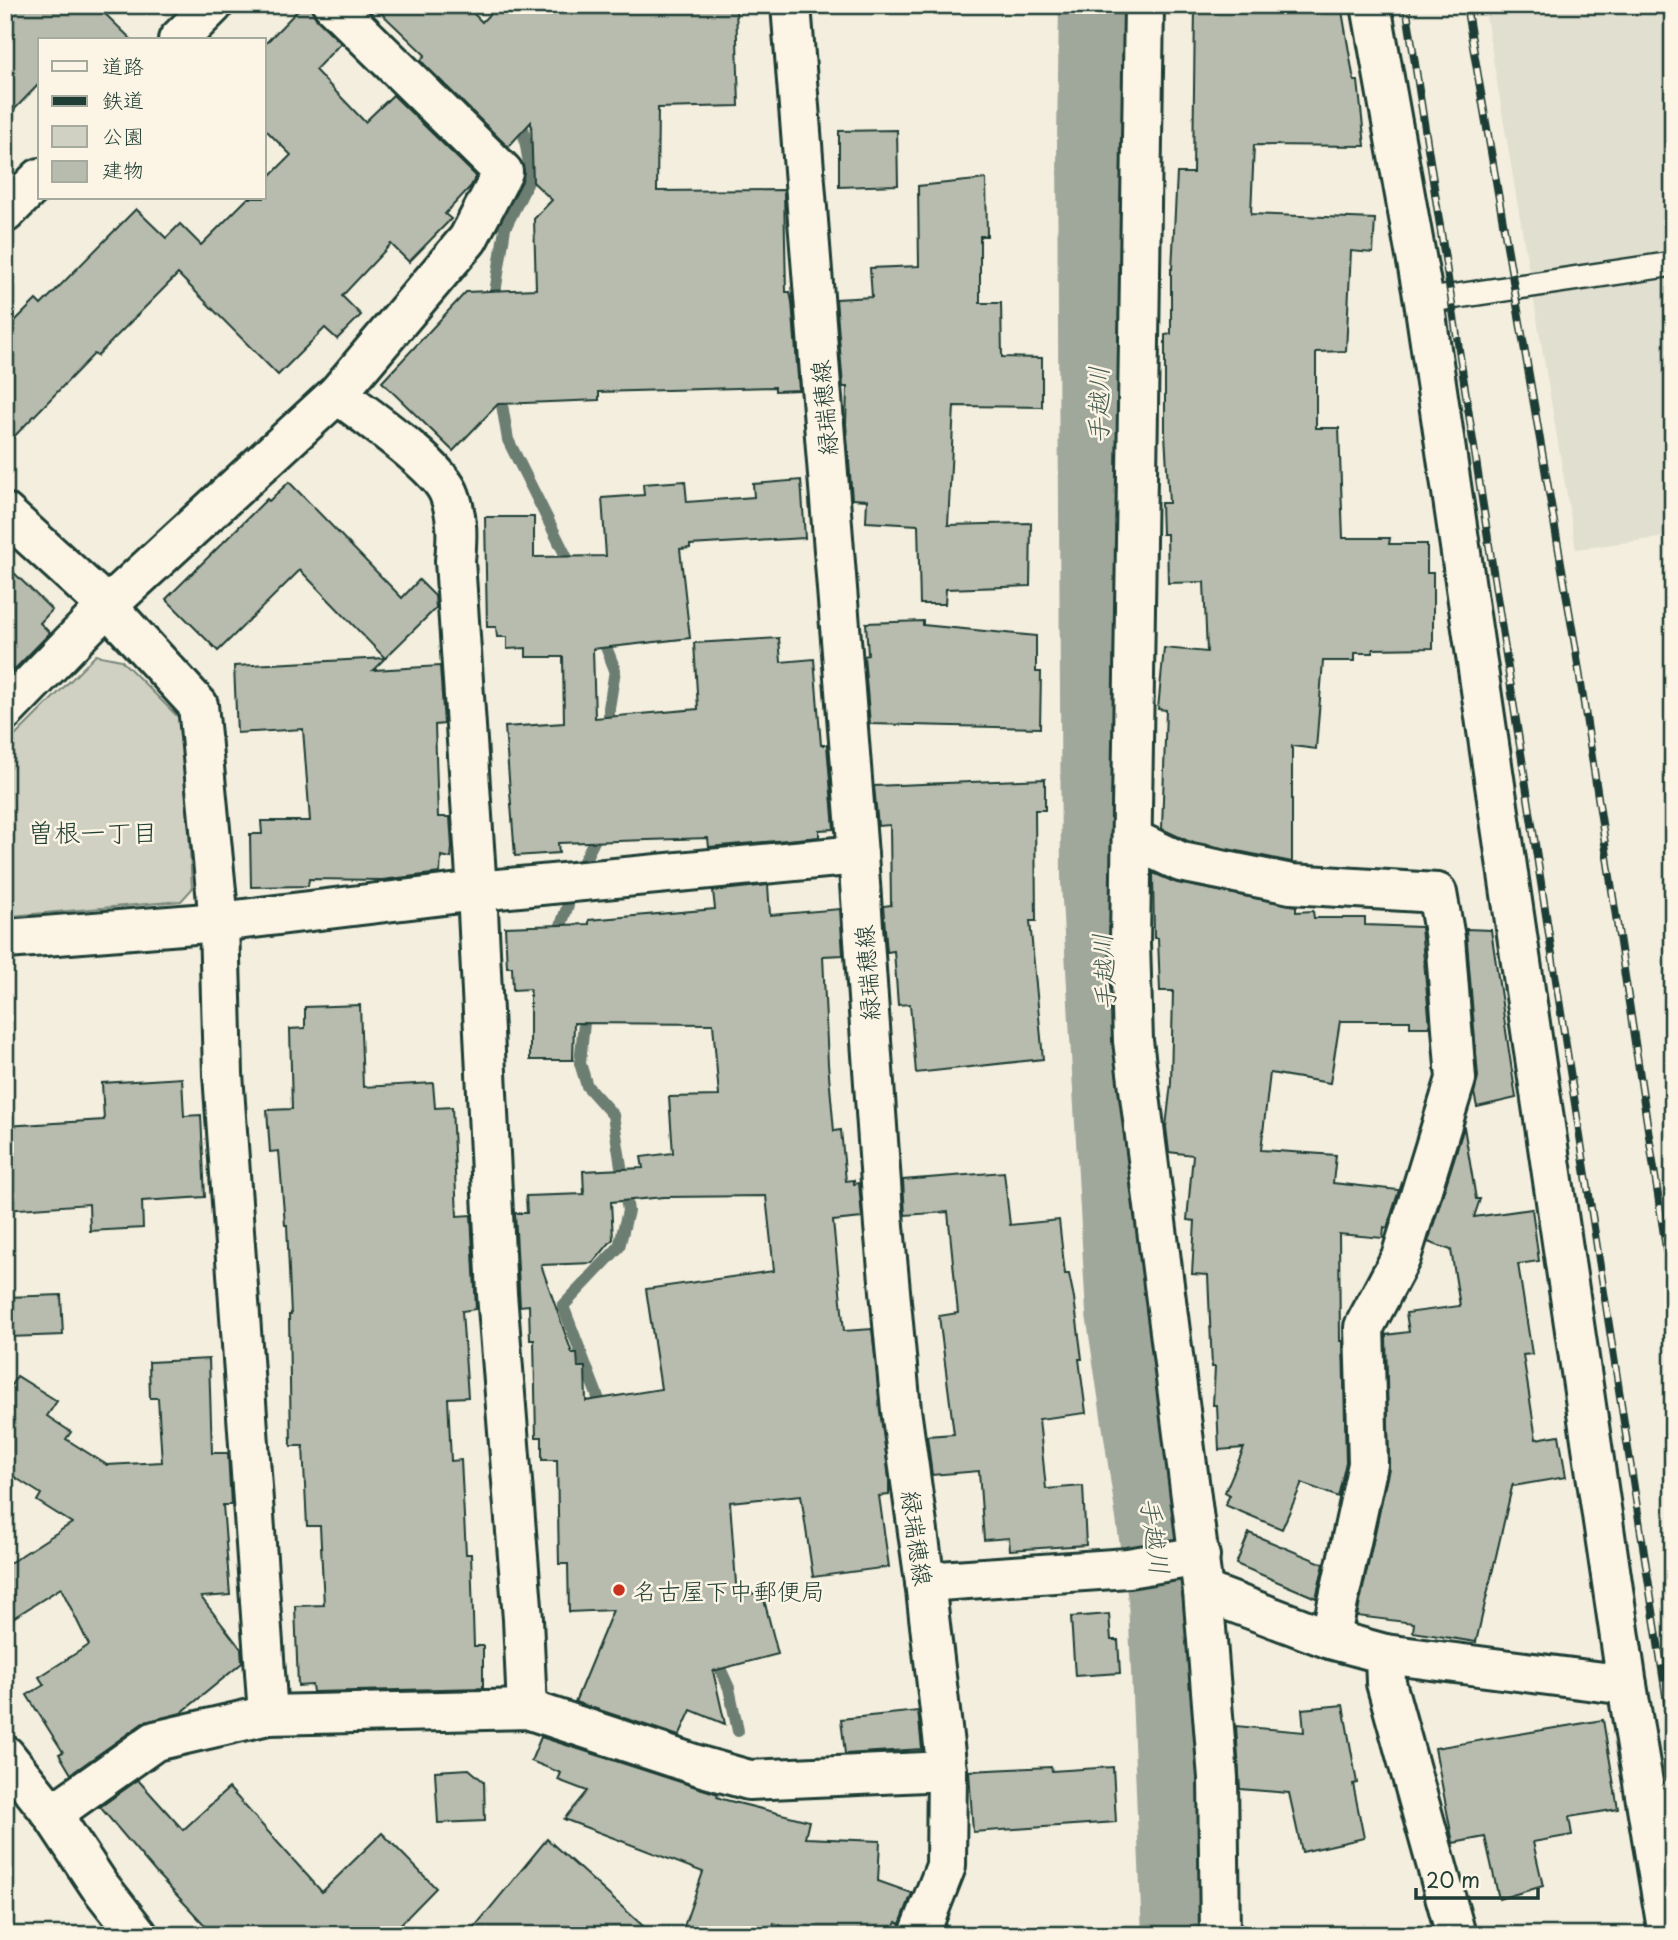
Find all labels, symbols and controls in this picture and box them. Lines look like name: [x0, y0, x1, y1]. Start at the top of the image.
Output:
legend: [38, 38, 266, 200]
text: 道路: [102, 49, 144, 81]
text: 鉄道: [102, 83, 144, 115]
text: 公園: [102, 119, 144, 151]
text: 建物: [102, 153, 144, 185]
street label: 緑瑞穂線: [801, 359, 845, 457]
water label: 手越川: [1078, 366, 1117, 444]
district label: 曽根一丁目: [28, 812, 158, 851]
street label: 緑瑞穂線: [845, 924, 887, 1022]
water label: 手越川: [1081, 932, 1125, 1012]
street label: 緑瑞穂線: [893, 1488, 943, 1588]
water label: 手越川: [1131, 1495, 1181, 1577]
place label: 名古屋下中郵便局: [633, 1572, 825, 1608]
marker: 名古屋下中郵便局: [611, 1582, 627, 1598]
scale bar: [1416, 1856, 1538, 1900]
text: 20 m: [1426, 1863, 1480, 1895]

